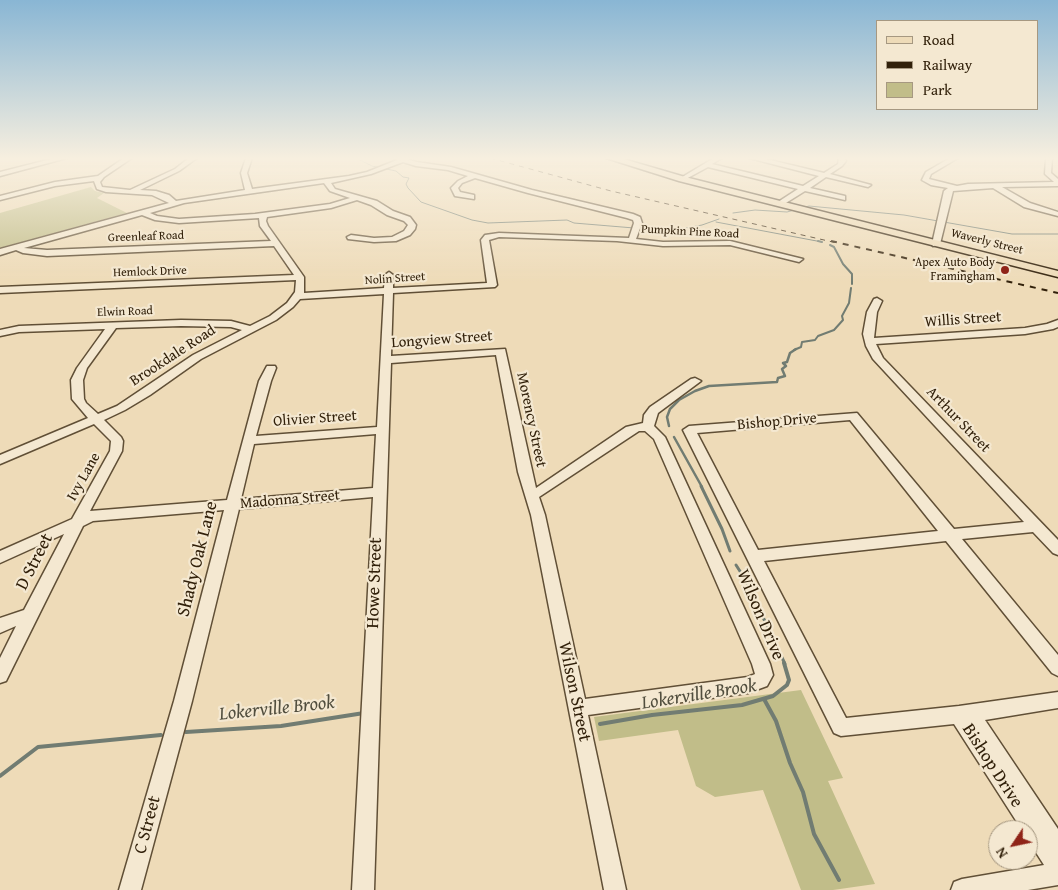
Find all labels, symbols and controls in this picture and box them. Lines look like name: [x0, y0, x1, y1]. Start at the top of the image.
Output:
legend: [876, 20, 1038, 110]
text: Road: [923, 29, 954, 50]
text: Railway: [923, 54, 972, 75]
text: Park: [923, 79, 952, 100]
street label: Pumpkin Pine Road: [641, 222, 739, 242]
street label: Waverly Street: [949, 226, 1025, 258]
street label: Greenleaf Road: [108, 228, 184, 246]
place label: Apex Auto Body Framingham: [915, 256, 995, 284]
street label: Hemlock Drive: [113, 264, 187, 280]
marker: Apex Auto Body Framingham: [999, 264, 1011, 276]
street label: Nolin Street: [364, 270, 426, 288]
street label: Elwin Road: [97, 304, 153, 320]
street label: Willis Street: [924, 308, 1002, 332]
street label: Brookdale Road: [127, 322, 219, 390]
street label: Longview Street: [391, 327, 493, 353]
street label: Morency Street: [512, 371, 550, 469]
street label: Arthur Street: [922, 383, 994, 457]
street label: Olivier Street: [273, 407, 357, 431]
street label: Bishop Drive: [736, 410, 818, 434]
street label: Ivy Lane: [63, 450, 105, 504]
street label: Madonna Street: [239, 487, 341, 513]
street label: Shady Oak Lane: [173, 499, 223, 619]
street label: D Street: [12, 530, 58, 594]
street label: Howe Street: [363, 537, 387, 629]
street label: Wilson Drive: [731, 567, 789, 663]
street label: Wilson Street: [553, 640, 595, 744]
water label: Lokerville Brook: [640, 675, 758, 715]
water label: Lokerville Brook: [218, 692, 336, 726]
street label: Bishop Drive: [957, 720, 1027, 812]
street label: C Street: [130, 794, 166, 856]
north arrow: [988, 820, 1038, 870]
text: N: [990, 843, 1012, 862]

